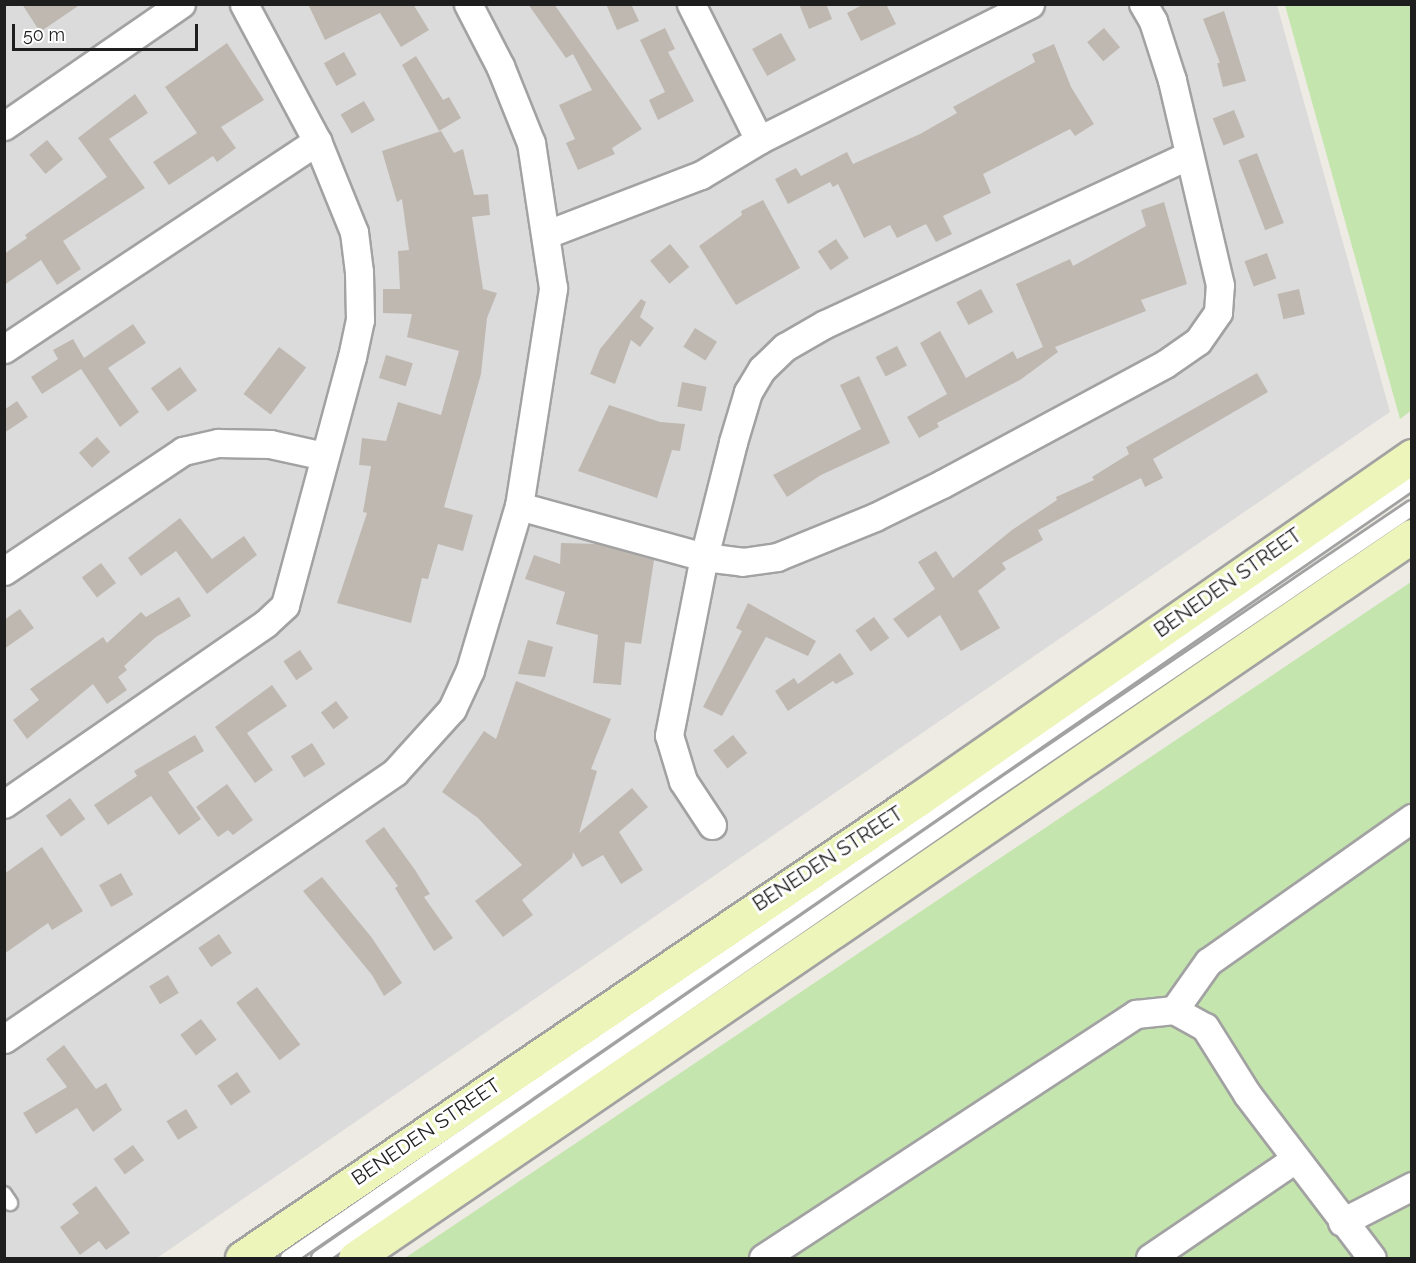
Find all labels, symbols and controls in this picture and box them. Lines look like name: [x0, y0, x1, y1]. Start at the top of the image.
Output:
scale bar: [15, 12, 201, 50]
text: 50 m: [23, 24, 65, 45]
street label: BENEDEN STREET: [1150, 523, 1306, 643]
street label: BENEDEN STREET: [748, 802, 908, 916]
street label: BENEDEN STREET: [347, 1073, 505, 1191]

